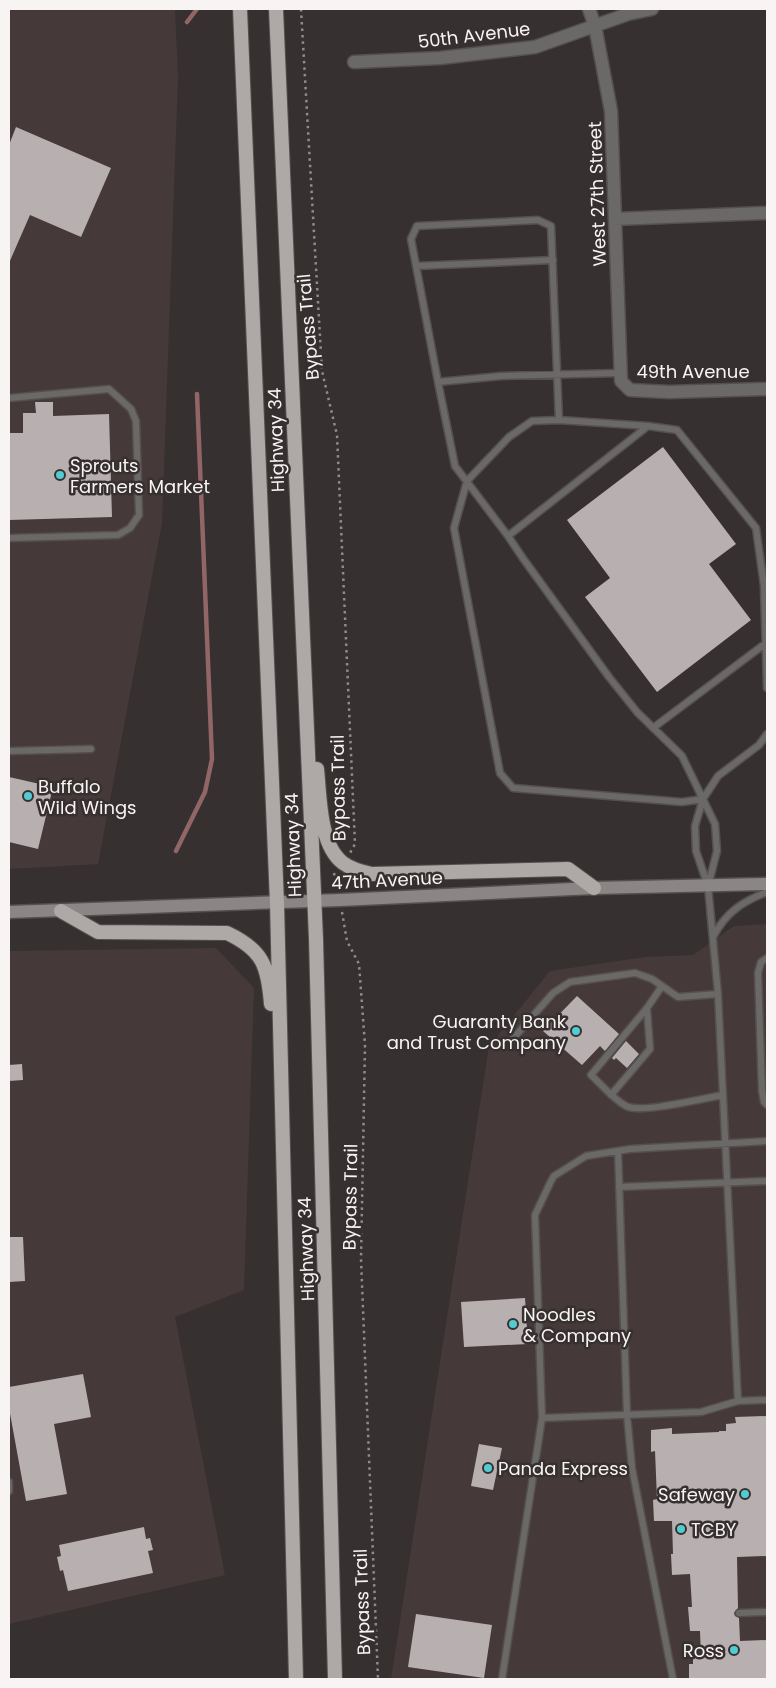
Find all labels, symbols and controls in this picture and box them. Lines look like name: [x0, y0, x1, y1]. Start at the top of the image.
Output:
street label: 50th Avenue: [416, 16, 532, 54]
street label: West 27th Street: [582, 121, 612, 267]
street label: Bypass Trail: [291, 273, 325, 381]
street label: 49th Avenue: [636, 359, 750, 384]
street label: Highway 34: [262, 387, 290, 493]
place label: Sprouts Farmers Market: [70, 453, 210, 499]
marker: Sprouts Farmers Market: [54, 469, 66, 481]
street label: Bypass Trail: [325, 735, 351, 841]
place label: Buffalo Wild Wings: [38, 774, 136, 820]
marker: Buffalo Wild Wings: [22, 790, 34, 802]
street label: Highway 34: [279, 792, 307, 898]
street label: 47th Avenue: [331, 865, 443, 895]
place label: Guaranty Bank and Trust Company: [387, 1009, 567, 1055]
marker: Guaranty Bank and Trust Company: [570, 1025, 582, 1037]
street label: Bypass Trail: [337, 1144, 363, 1250]
street label: Highway 34: [292, 1196, 320, 1302]
place label: Noodles & Company: [523, 1302, 631, 1348]
marker: Noodles & Company: [507, 1318, 519, 1330]
place label: Panda Express: [498, 1456, 628, 1481]
marker: Panda Express: [482, 1462, 494, 1474]
place label: Safeway: [658, 1482, 735, 1507]
marker: Safeway: [739, 1488, 751, 1500]
place label: TCBY: [691, 1517, 737, 1542]
marker: TCBY: [675, 1523, 687, 1535]
street label: Bypass Trail: [348, 1548, 376, 1656]
place label: Ross: [683, 1638, 724, 1663]
marker: Ross: [728, 1644, 740, 1656]

